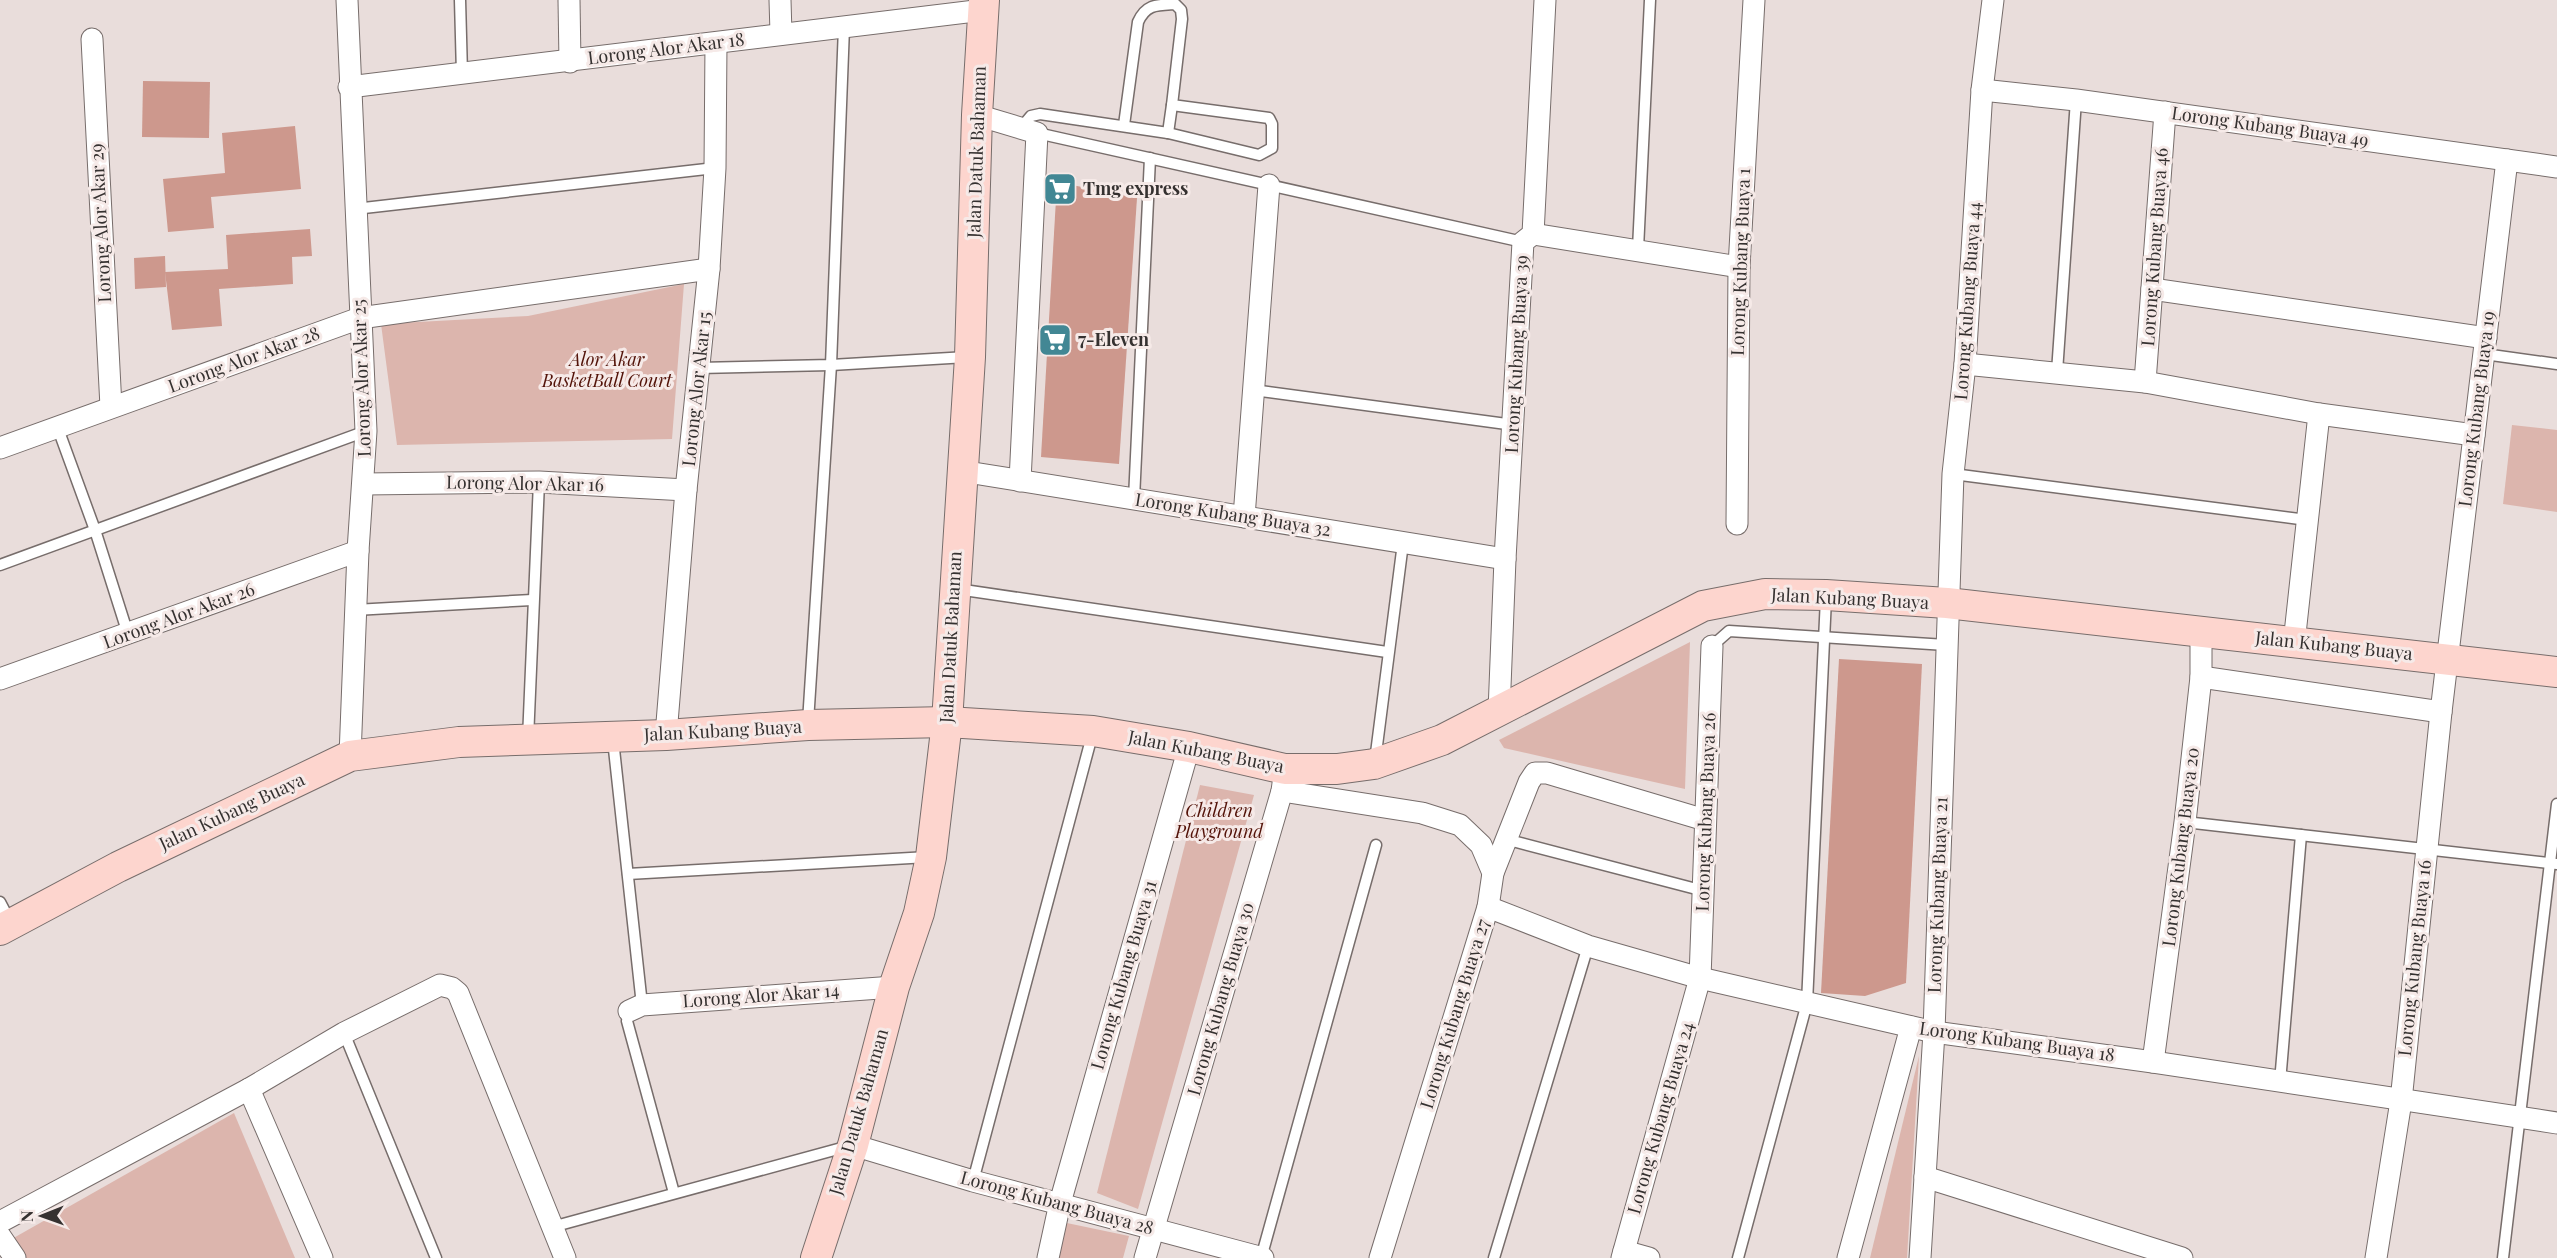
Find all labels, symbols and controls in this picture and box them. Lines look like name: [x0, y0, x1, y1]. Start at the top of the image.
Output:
street label: Lorong Alor Akar 18: [586, 26, 746, 70]
street label: Jalan Datuk Bahaman: [961, 65, 991, 239]
street label: Lorong Kubang Buaya 49: [2170, 100, 2370, 152]
street label: Lorong Alor Akar 29: [84, 143, 116, 303]
street label: Lorong Kubang Buaya 46: [2135, 147, 2173, 347]
street label: Lorong Kubang Buaya 1: [1725, 167, 1755, 356]
supermarket icon: Tmg express: [1042, 171, 1078, 207]
place label: Tmg express: [1083, 176, 1188, 200]
street label: Lorong Kubang Buaya 44: [1948, 201, 1986, 401]
street label: Lorong Kubang Buaya 39: [1499, 254, 1533, 454]
street label: Lorong Alor Akar 25: [346, 299, 376, 457]
street label: Lorong Alor Akar 15: [676, 310, 716, 468]
street label: Lorong Kubang Buaya 19: [2452, 310, 2500, 508]
street label: Lorong Alor Akar 28: [165, 320, 323, 398]
supermarket icon: 7-Eleven: [1037, 322, 1073, 358]
place label: 7-Eleven: [1078, 327, 1149, 351]
park label: Alor Akar BasketBall Court: [541, 347, 673, 392]
street label: Lorong Alor Akar 16: [446, 470, 604, 496]
street label: Lorong Kubang Buaya 32: [1134, 487, 1333, 541]
street label: Jalan Datuk Bahaman: [933, 550, 967, 725]
street label: Lorong Alor Akar 26: [100, 576, 258, 654]
street label: Jalan Kubang Buaya: [1769, 582, 1930, 614]
street label: Jalan Kubang Buaya: [2253, 625, 2414, 665]
street label: Lorong Kubang Buaya 26: [1690, 712, 1720, 912]
street label: Jalan Kubang Buaya: [642, 714, 803, 746]
street label: Jalan Kubang Buaya: [1125, 724, 1286, 778]
street label: Lorong Kubang Buaya 20: [2156, 746, 2204, 948]
street label: Jalan Kubang Buaya: [154, 767, 308, 856]
street label: Lorong Kubang Buaya 21: [1922, 796, 1952, 994]
park label: Children Playground: [1174, 798, 1264, 843]
street label: Lorong Kubang Buaya 16: [2392, 859, 2436, 1057]
street label: Lorong Kubang Buaya 31: [1085, 877, 1162, 1072]
street label: Lorong Kubang Buaya 30: [1181, 899, 1259, 1098]
street label: Lorong Kubang Buaya 27: [1414, 915, 1495, 1111]
street label: Lorong Alor Akar 14: [682, 978, 840, 1012]
street label: Lorong Kubang Buaya 18: [1918, 1015, 2116, 1067]
street label: Lorong Kubang Buaya 24: [1621, 1019, 1699, 1217]
street label: Jalan Datuk Bahaman: [823, 1025, 893, 1199]
street label: Lorong Kubang Buaya 28: [958, 1165, 1157, 1239]
north arrow: [12, 1186, 72, 1246]
text: N: [16, 1210, 37, 1222]

